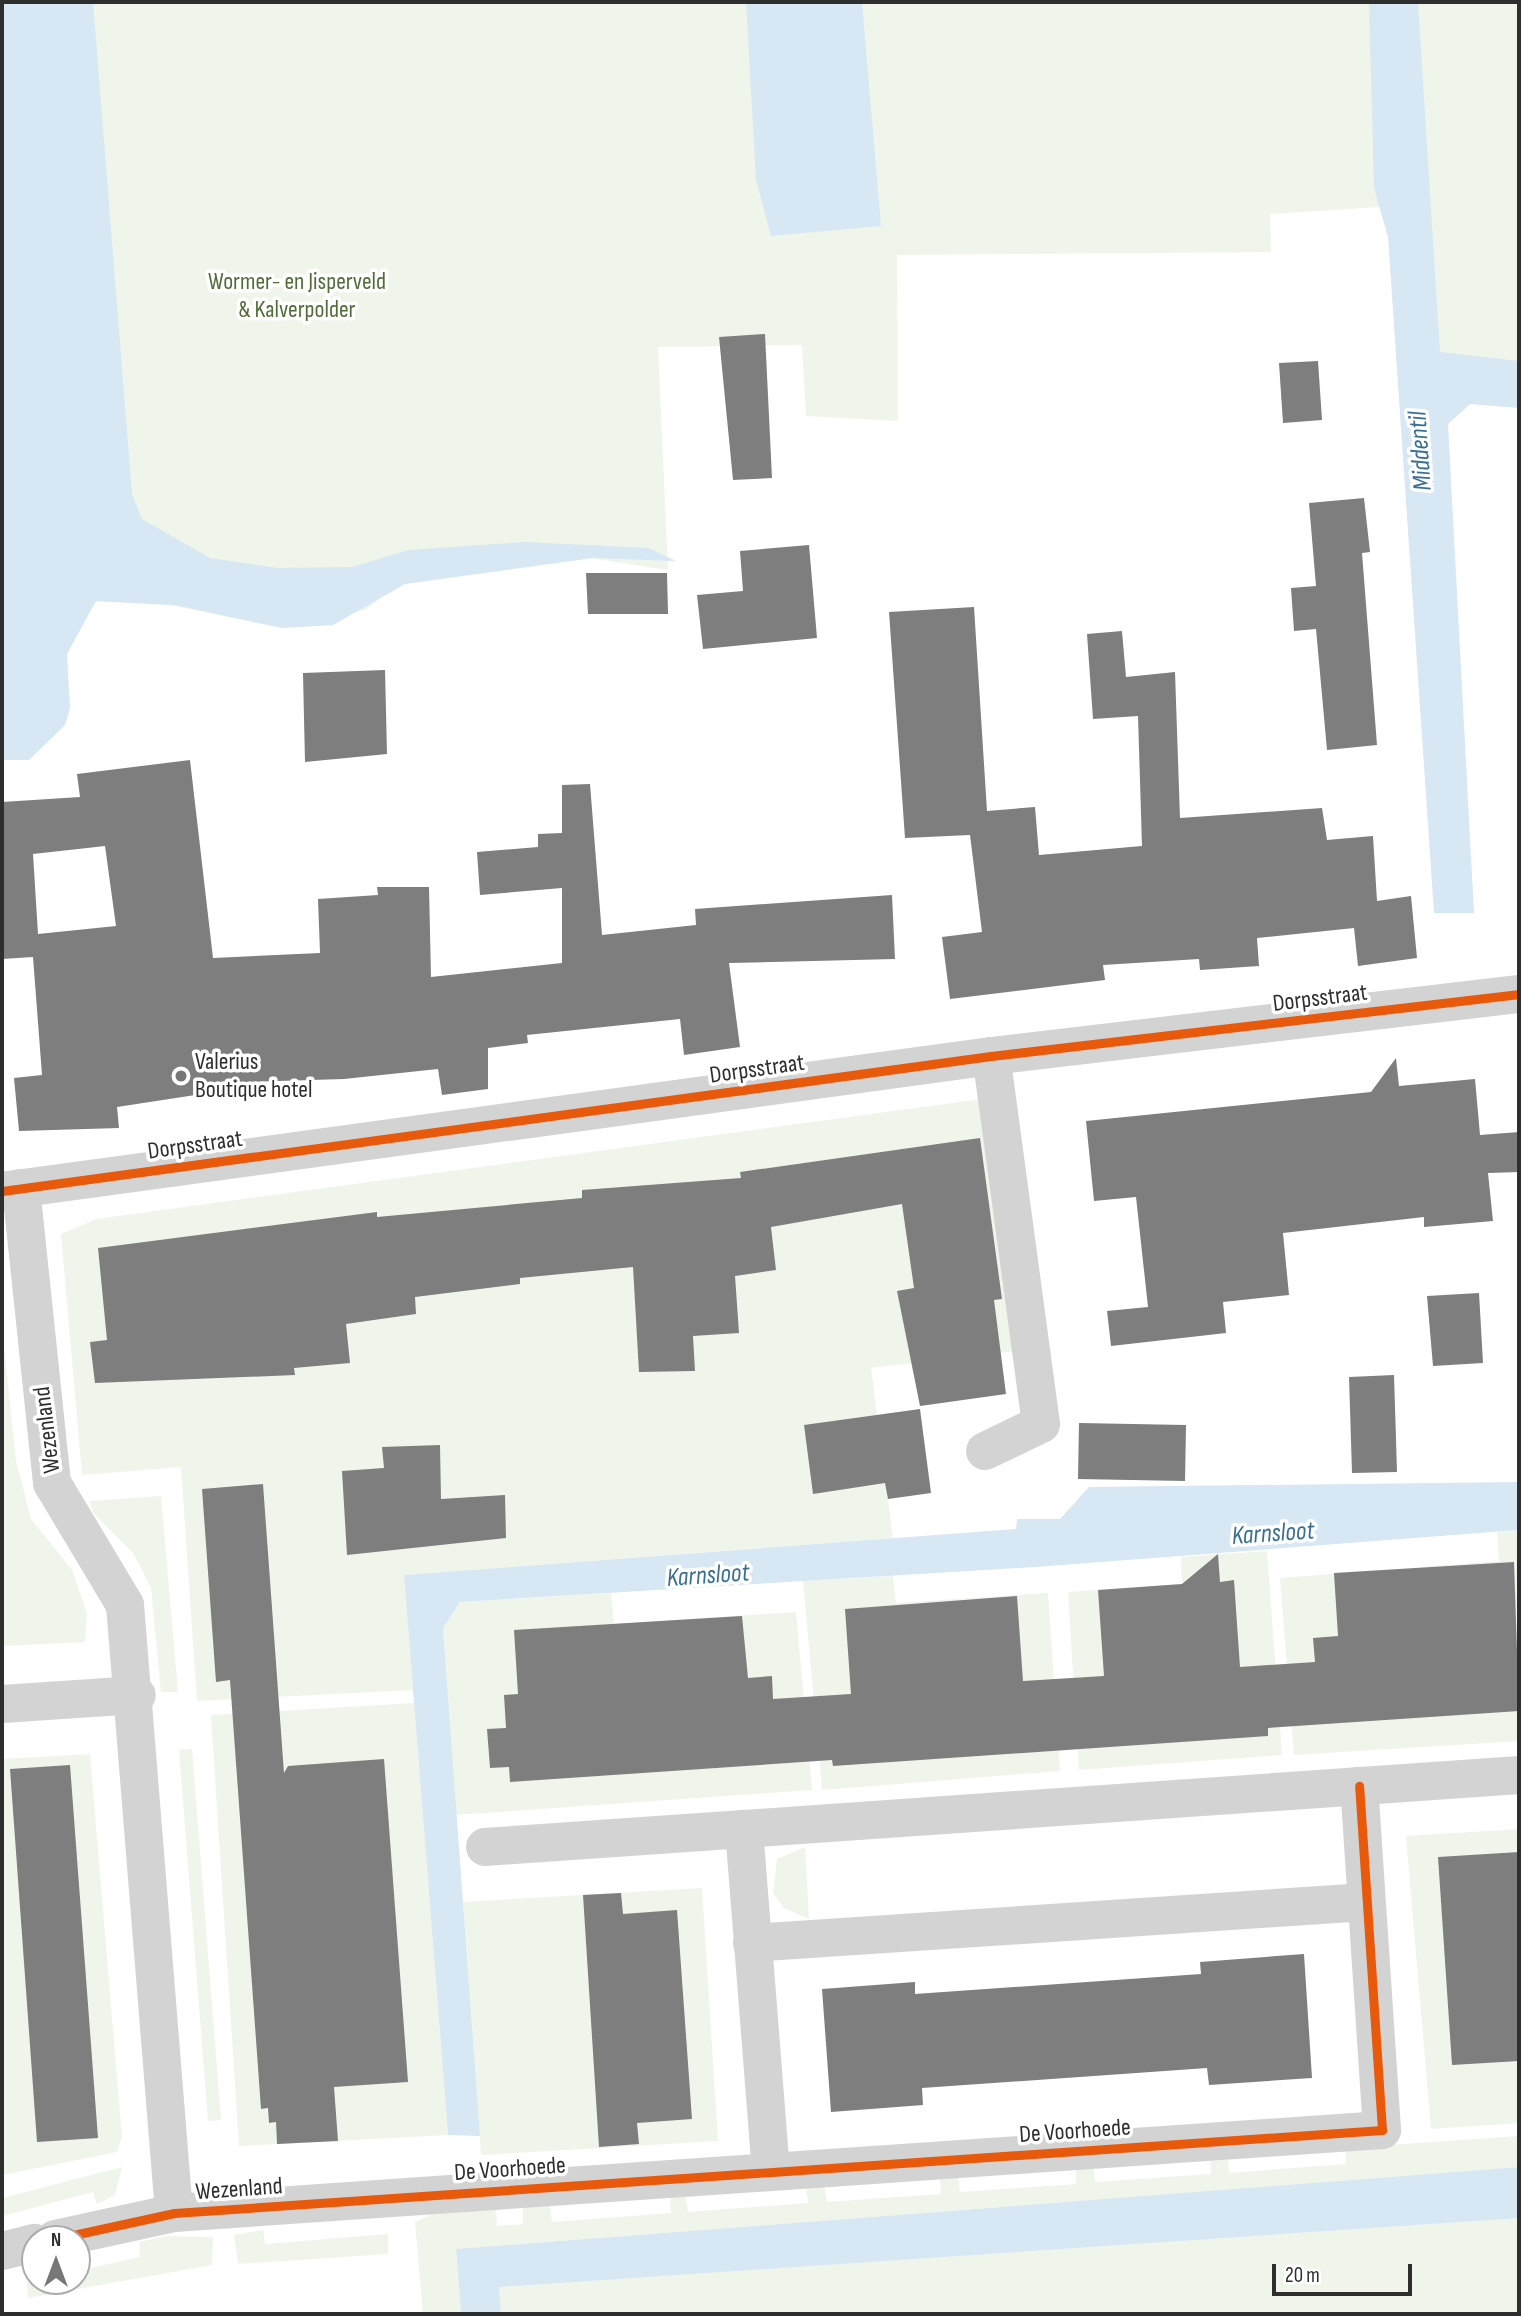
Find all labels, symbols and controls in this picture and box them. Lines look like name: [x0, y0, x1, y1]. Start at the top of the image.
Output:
park label: Wormer- en Jisperveld & Kalverpolder: [208, 268, 386, 324]
water label: Middentil: [1403, 410, 1439, 492]
street label: Dorpsstraat: [1271, 978, 1369, 1018]
place label: Valerius Boutique hotel: [195, 1048, 312, 1104]
street label: Dorpsstraat: [708, 1048, 806, 1090]
marker: Valerius Boutique hotel: [173, 1068, 189, 1084]
street label: Dorpsstraat: [146, 1124, 244, 1166]
street label: Wezenland: [27, 1385, 67, 1475]
water label: Karnsloot: [1231, 1516, 1315, 1552]
water label: Karnsloot: [666, 1558, 750, 1594]
street label: De Voorhoede: [1018, 2113, 1132, 2149]
street label: De Voorhoede: [453, 2151, 567, 2187]
street label: Wezenland: [195, 2172, 283, 2206]
north arrow: [21, 2225, 91, 2295]
text: N: [51, 2229, 61, 2252]
scale bar: [1276, 2250, 1416, 2294]
text: 20 m: [1285, 2263, 1320, 2288]

